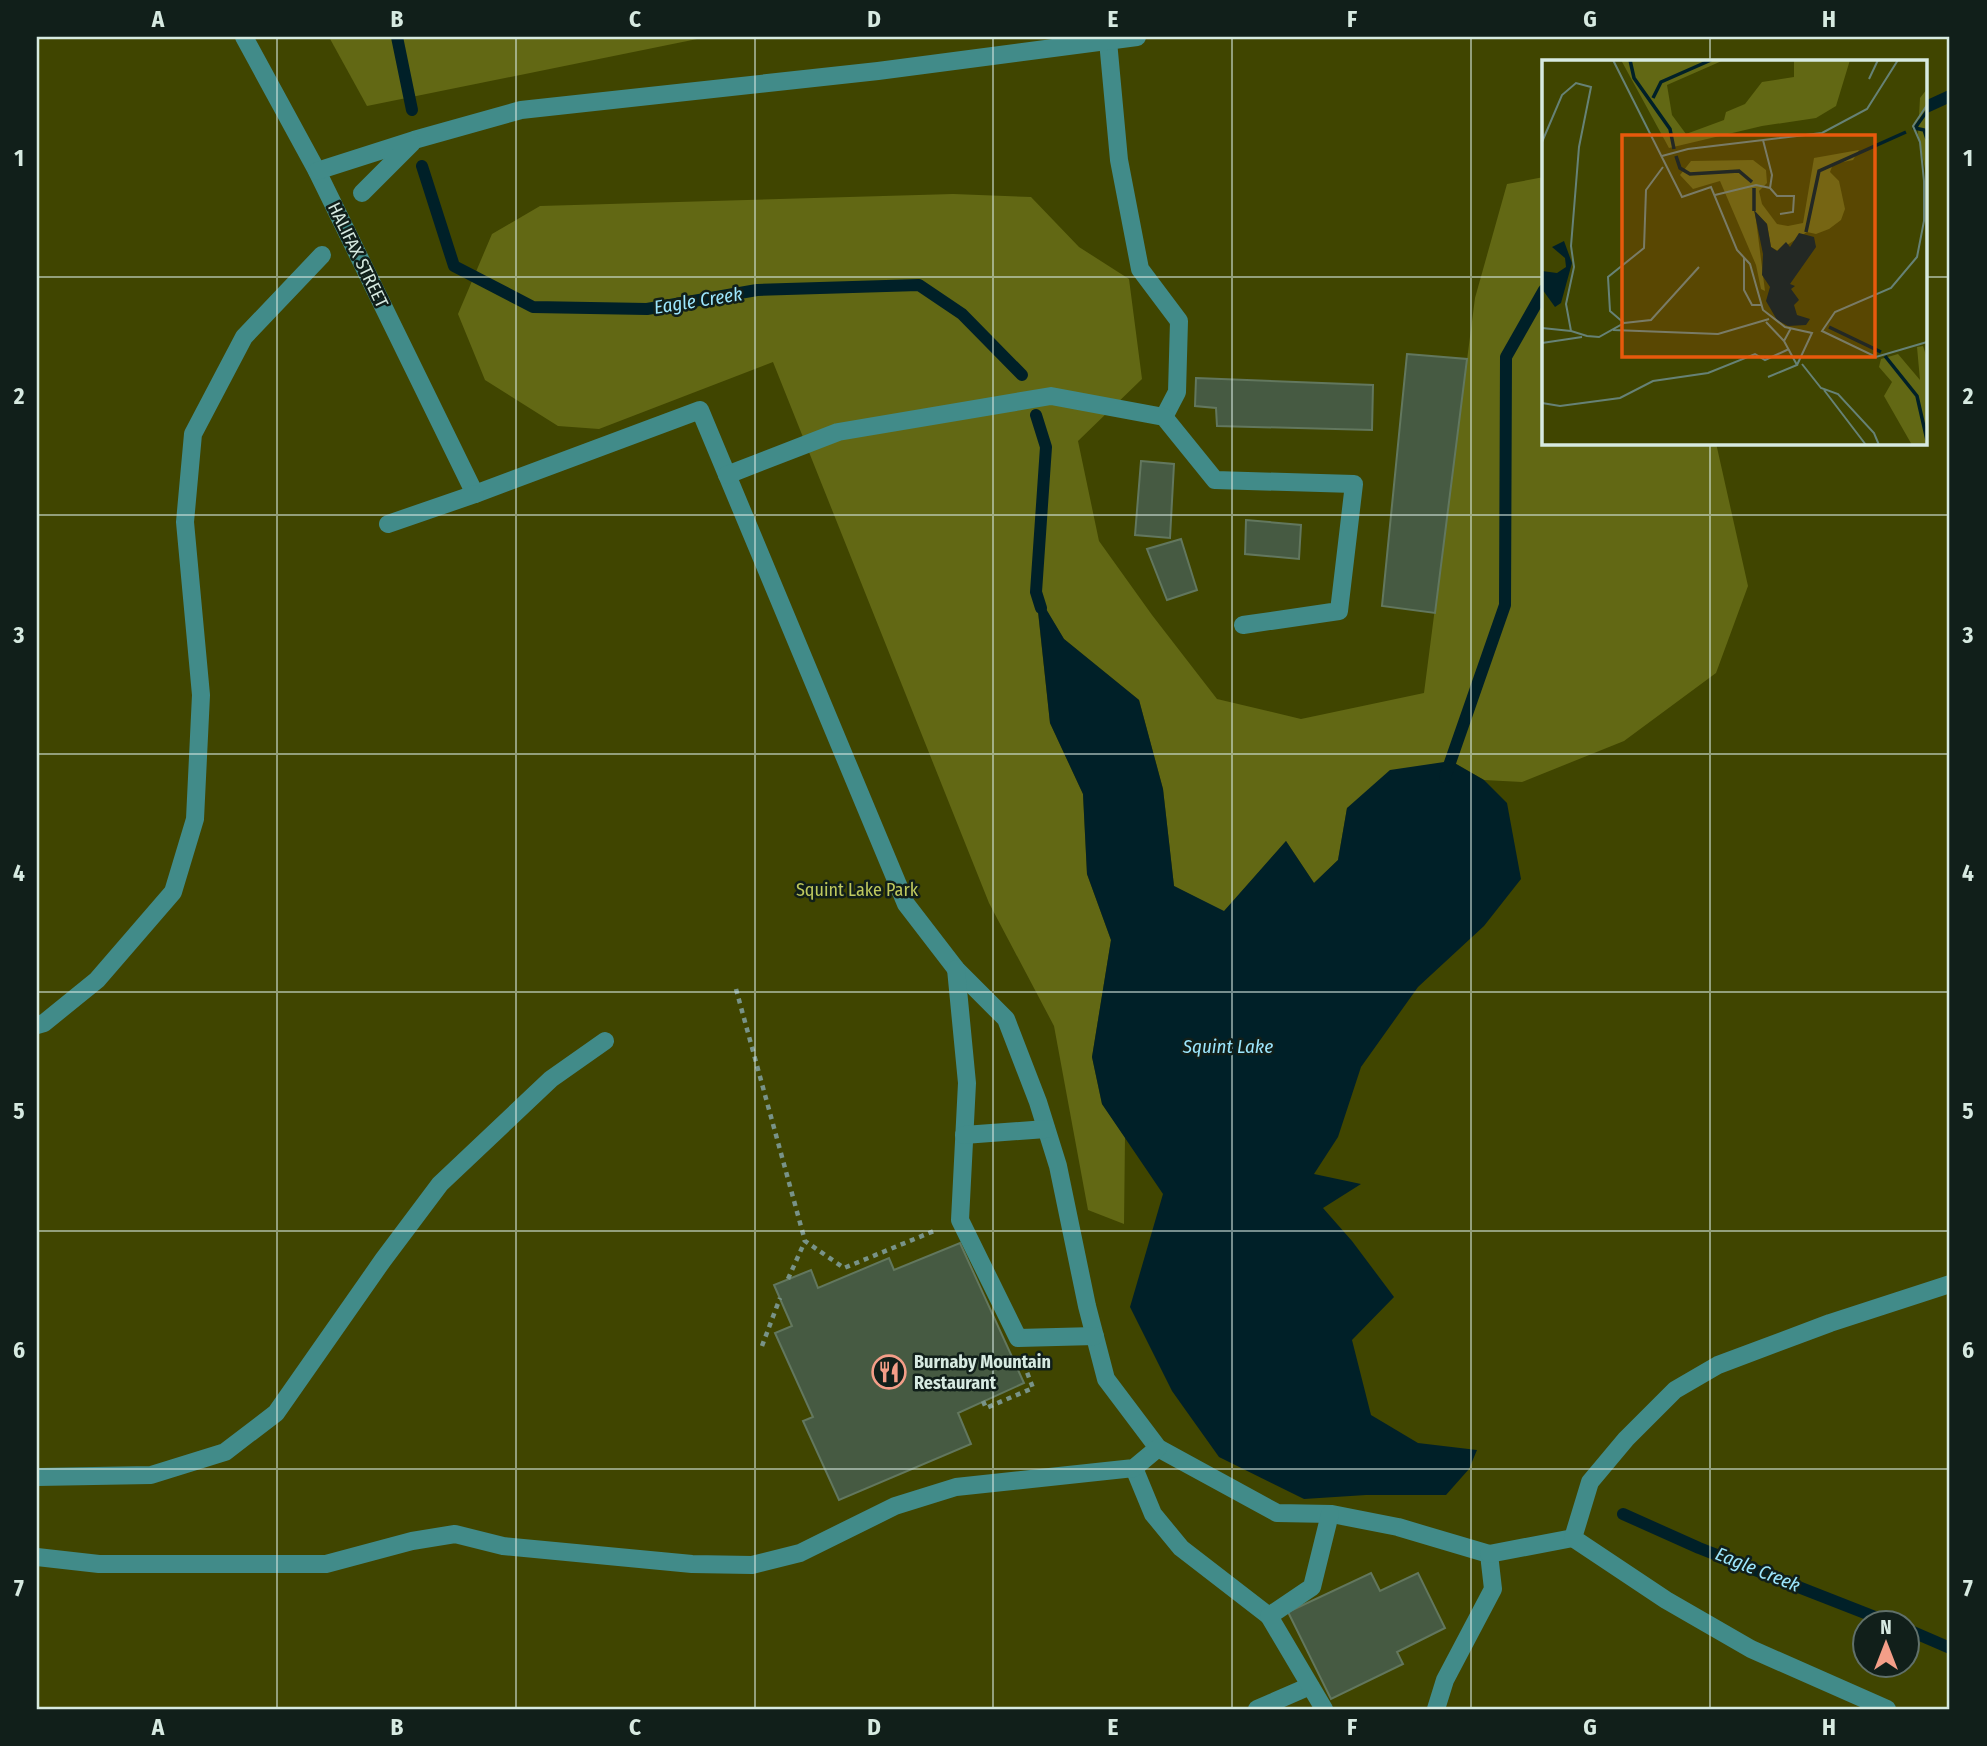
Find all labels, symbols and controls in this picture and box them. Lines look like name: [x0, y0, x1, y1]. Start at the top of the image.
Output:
text: A: [151, 5, 165, 33]
text: B: [391, 5, 404, 33]
text: C: [629, 5, 641, 33]
text: D: [867, 5, 881, 33]
text: E: [1108, 5, 1119, 33]
text: F: [1347, 5, 1357, 33]
text: G: [1583, 5, 1597, 33]
text: H: [1822, 5, 1836, 33]
inset map: [1542, 60, 1927, 444]
text: 1: [14, 144, 24, 172]
text: 1: [1963, 144, 1973, 172]
street label: HALIFAX STREET: [323, 199, 393, 312]
water label: Eagle Creek: [652, 282, 744, 319]
text: 2: [13, 382, 25, 410]
text: 2: [1962, 382, 1974, 410]
text: 3: [13, 621, 25, 649]
text: 3: [1962, 621, 1974, 649]
text: 4: [13, 859, 25, 887]
text: 4: [1962, 859, 1974, 887]
park label: Squint Lake Park: [796, 879, 919, 901]
water label: Squint Lake: [1182, 1035, 1273, 1058]
text: 5: [13, 1097, 25, 1125]
text: 5: [1962, 1097, 1974, 1125]
text: 6: [13, 1336, 25, 1364]
text: 6: [1962, 1336, 1974, 1364]
place label: Burnaby Mountain Restaurant: [914, 1351, 1051, 1394]
restaurant icon: Burnaby Mountain Restaurant: [870, 1353, 908, 1391]
water label: Eagle Creek: [1712, 1542, 1804, 1597]
text: 7: [14, 1574, 24, 1602]
text: 7: [1963, 1574, 1973, 1602]
north arrow: [1850, 1610, 1920, 1680]
text: N: [1880, 1616, 1892, 1639]
text: A: [151, 1713, 165, 1741]
text: B: [391, 1713, 404, 1741]
text: C: [629, 1713, 641, 1741]
text: D: [867, 1713, 881, 1741]
text: E: [1108, 1713, 1119, 1741]
text: F: [1347, 1713, 1357, 1741]
text: G: [1583, 1713, 1597, 1741]
text: H: [1822, 1713, 1836, 1741]

